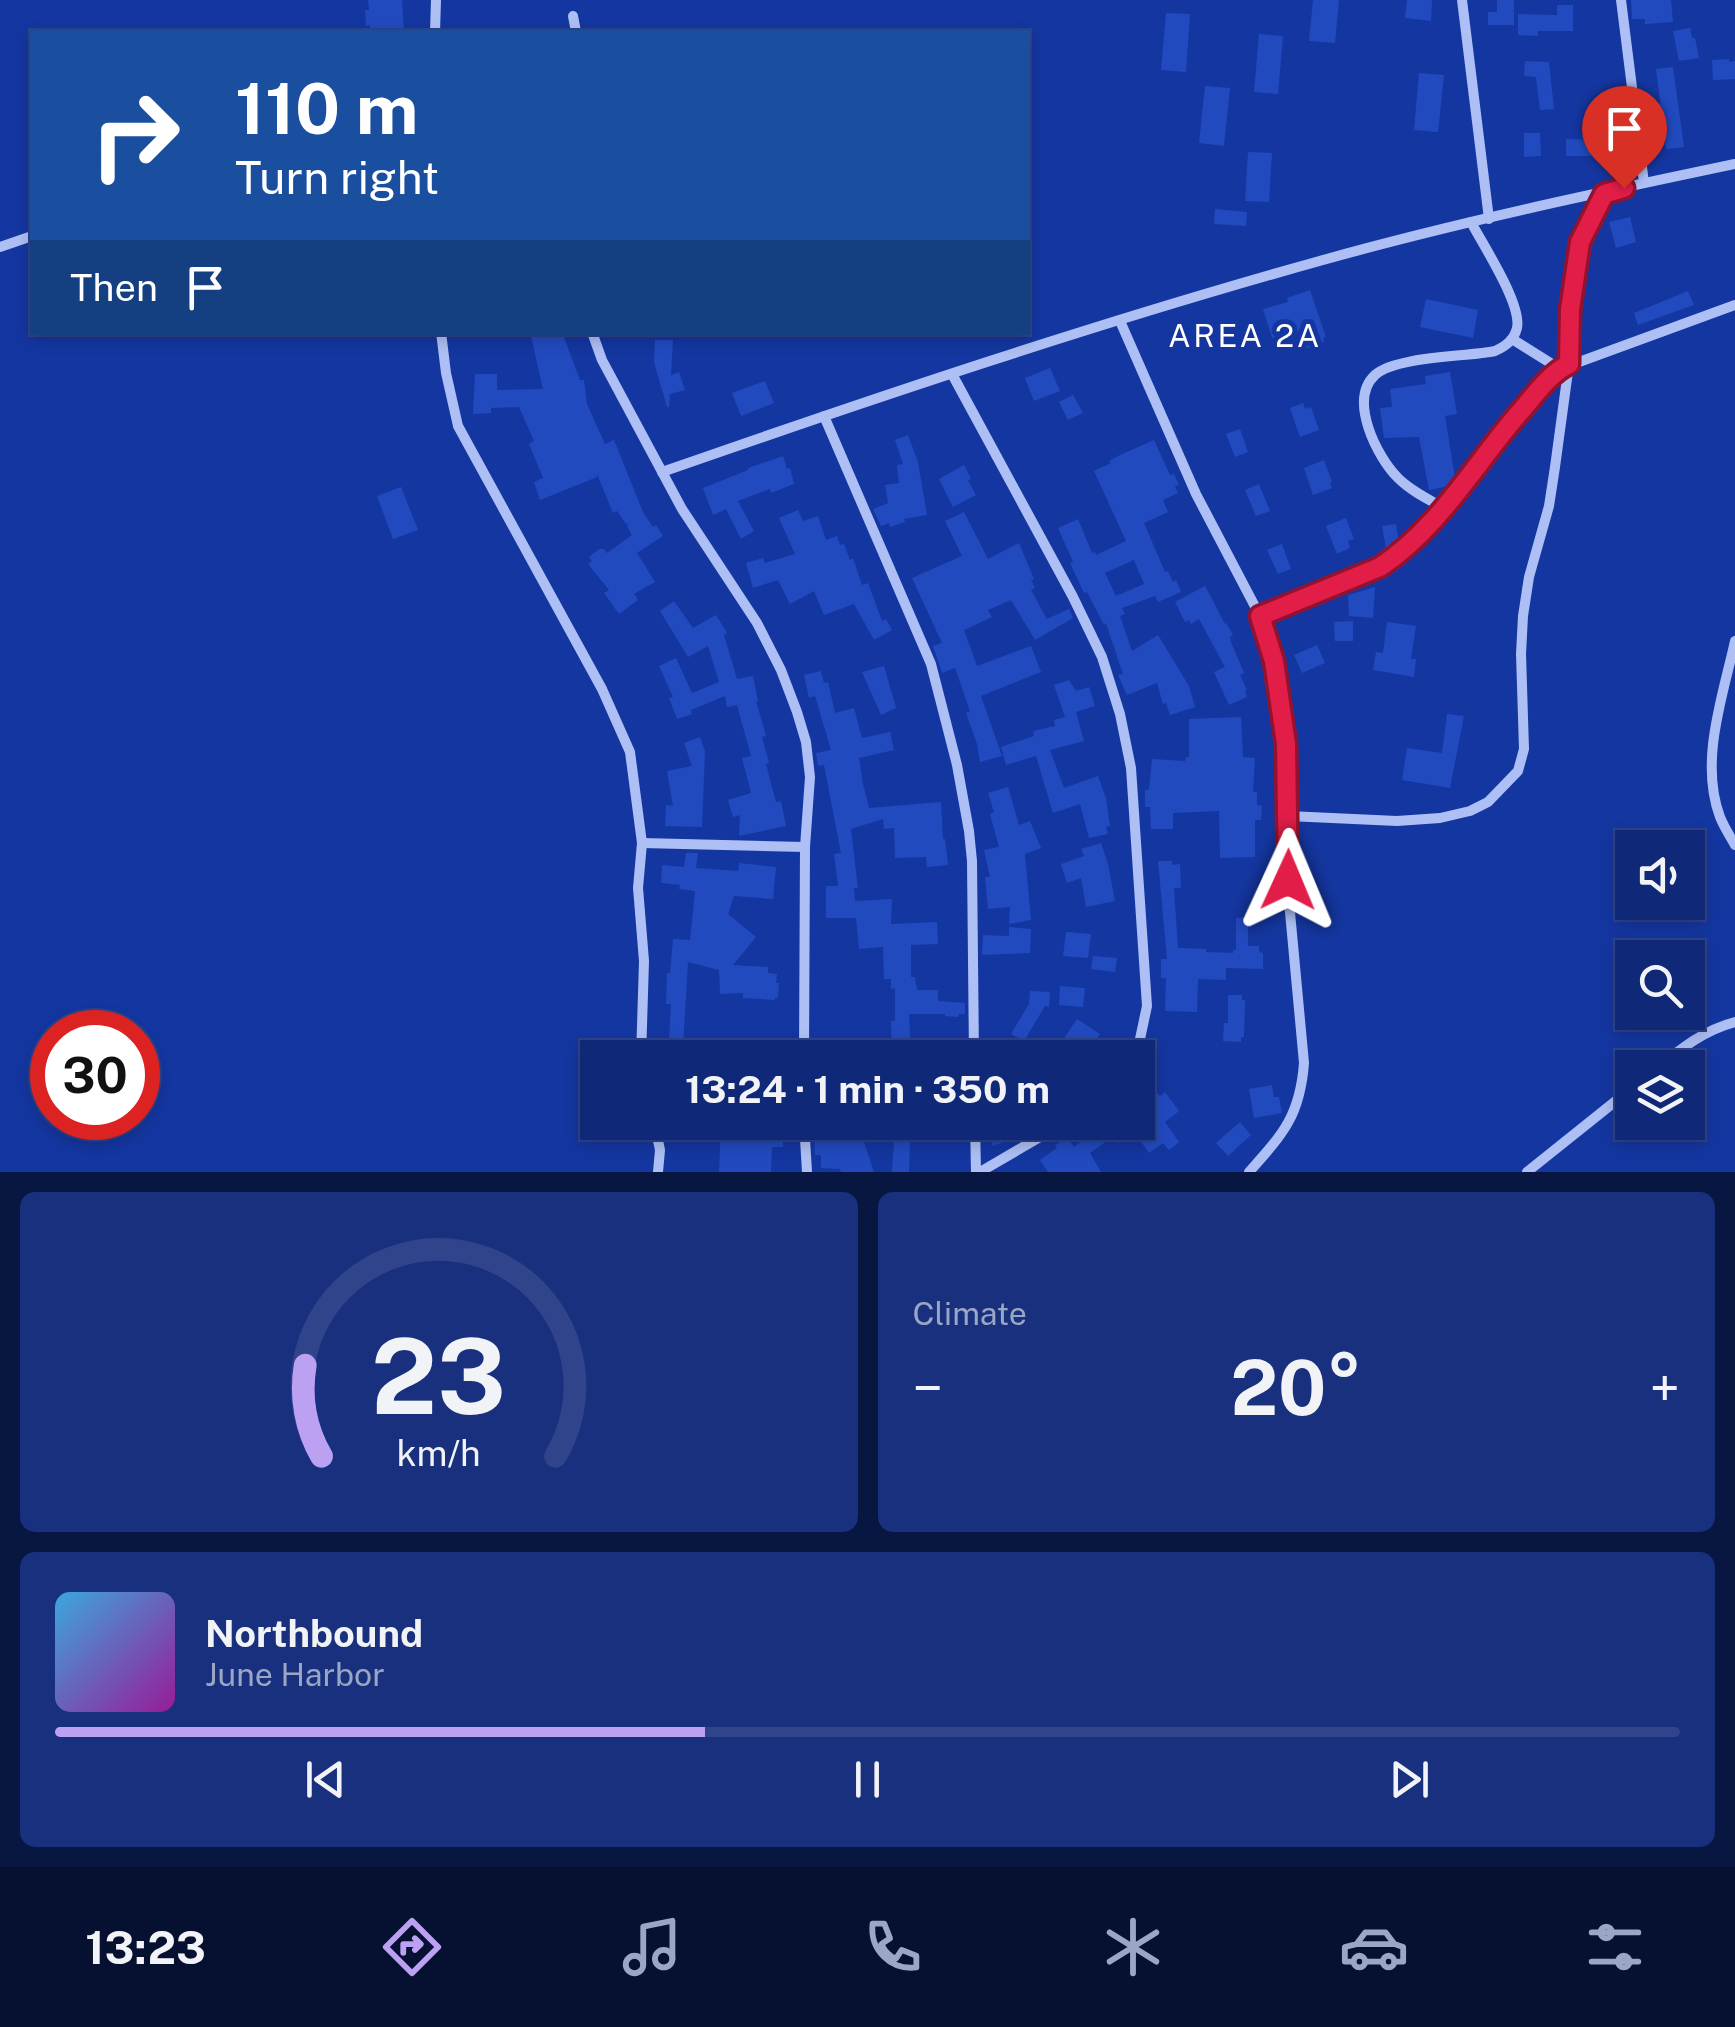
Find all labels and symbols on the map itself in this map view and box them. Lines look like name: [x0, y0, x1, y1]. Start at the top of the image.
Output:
pin: [1582, 86, 1667, 189]
district label: AREA 2A: [1168, 317, 1322, 354]
position arrow: [1236, 828, 1340, 932]
speed limit sign: 30: [30, 1010, 160, 1140]

